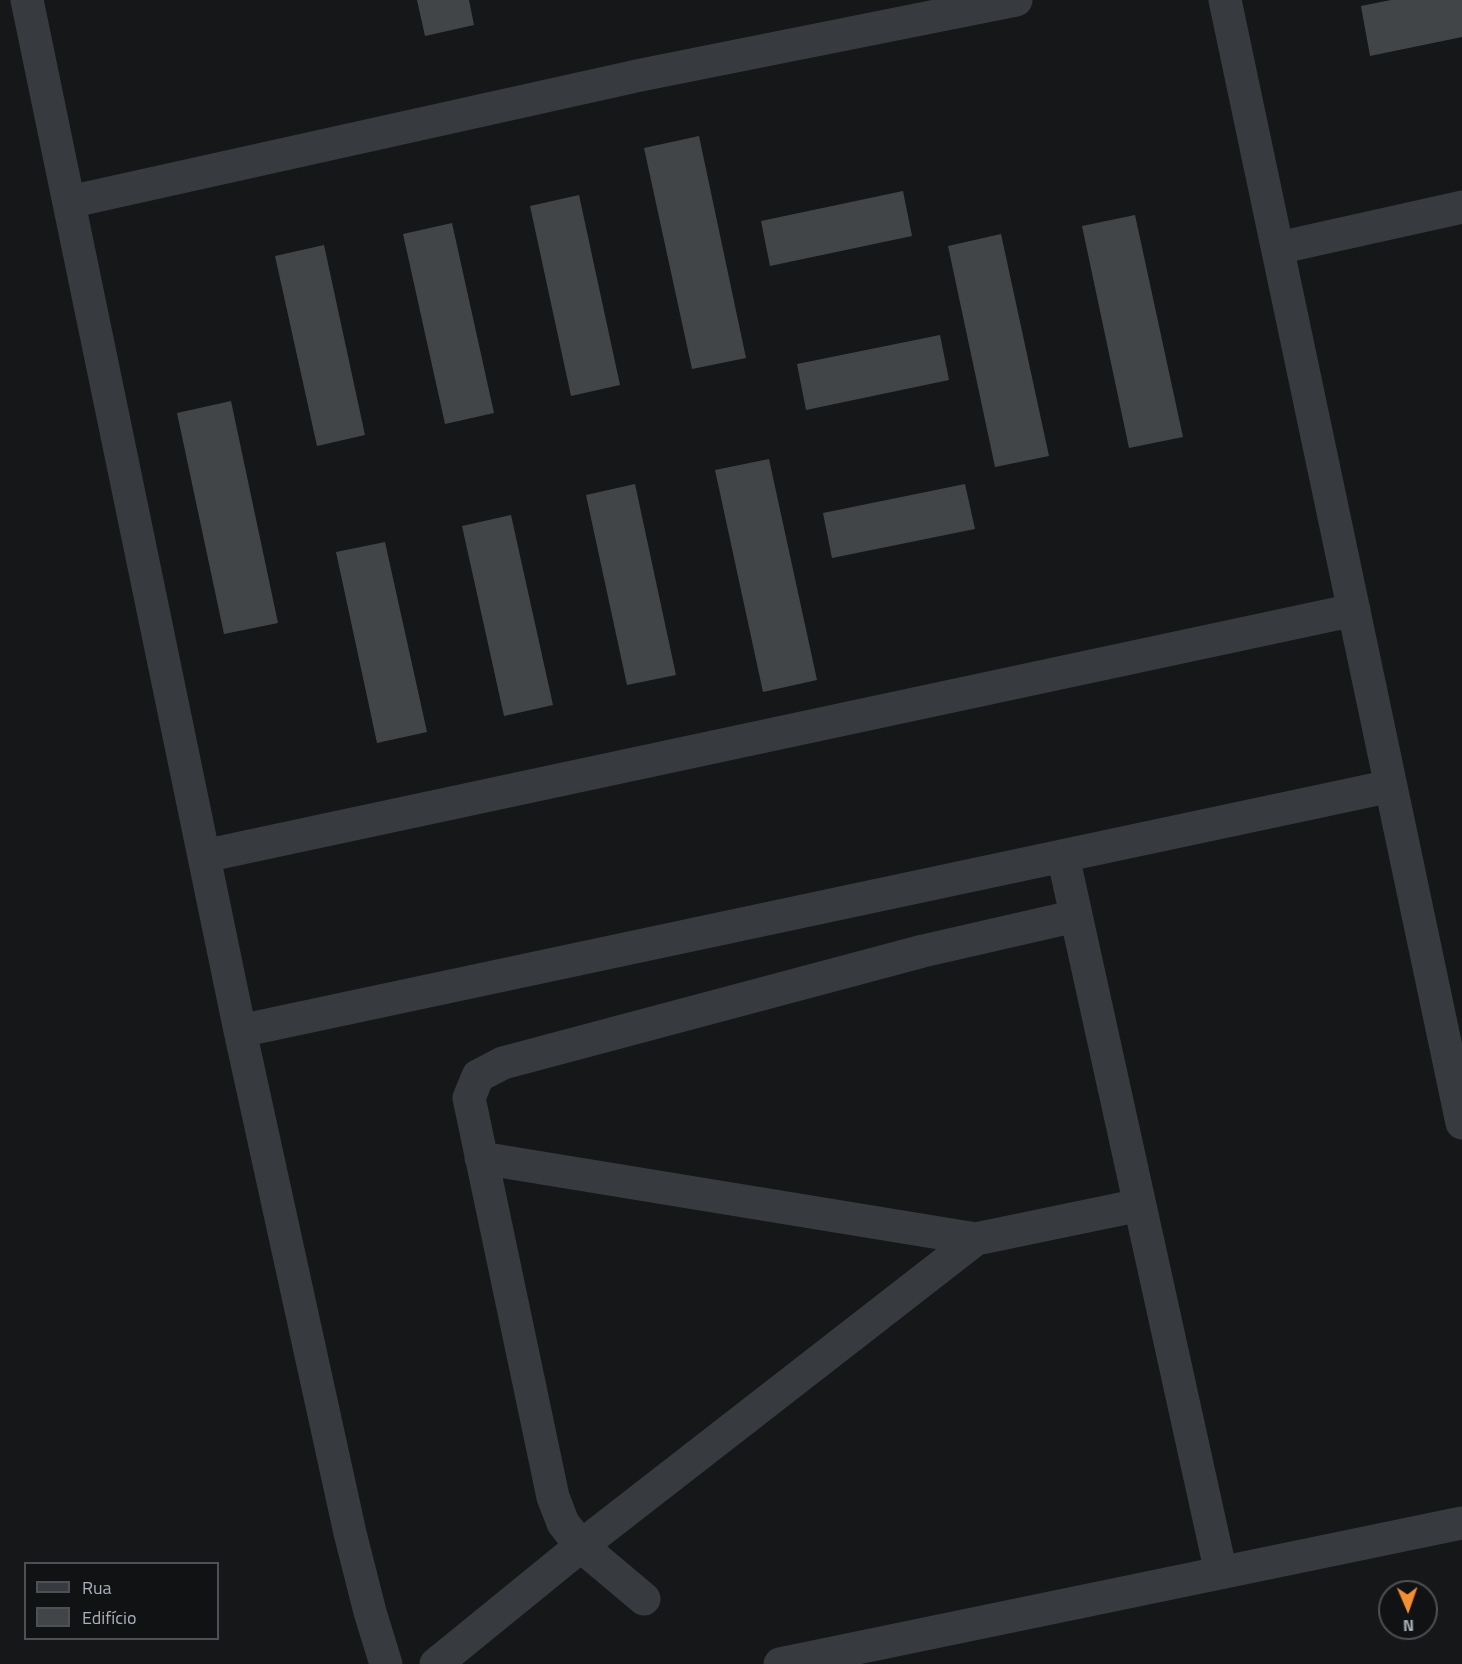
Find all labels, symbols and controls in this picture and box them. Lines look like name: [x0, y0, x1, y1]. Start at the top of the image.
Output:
legend: [24, 1562, 219, 1640]
text: Rua: [82, 1574, 112, 1601]
north arrow: [1378, 1580, 1438, 1640]
text: Edifício: [82, 1604, 136, 1631]
text: N: [1403, 1614, 1415, 1638]

